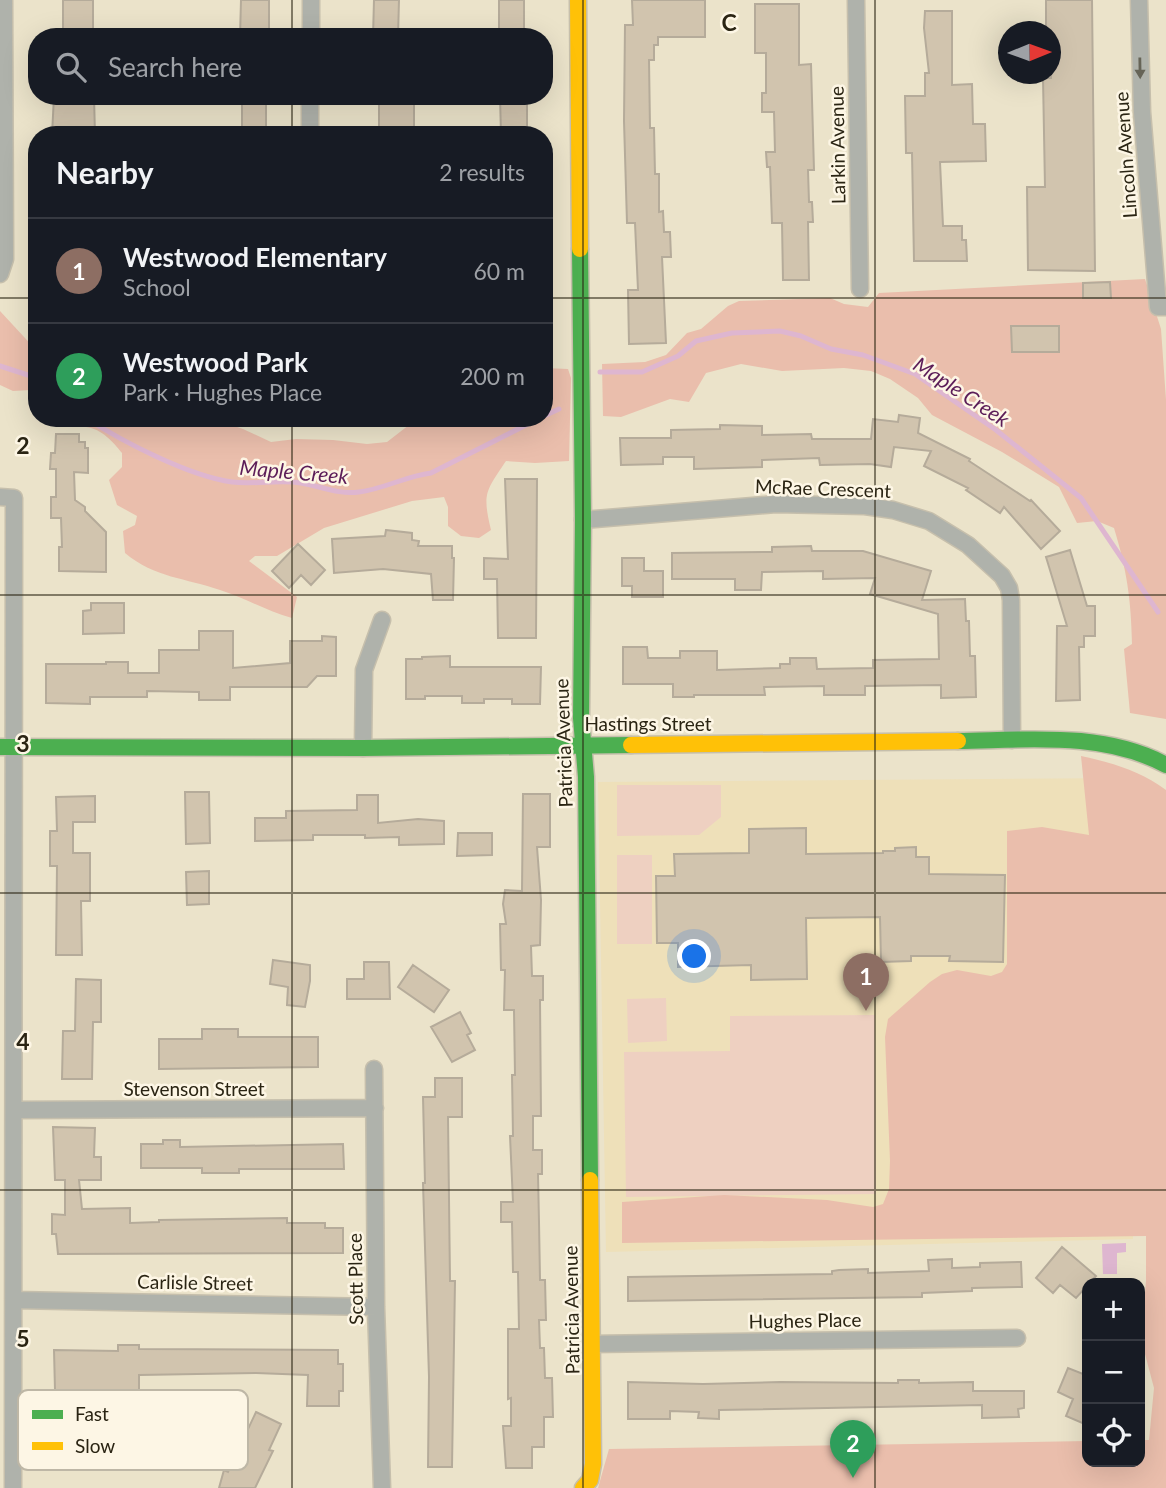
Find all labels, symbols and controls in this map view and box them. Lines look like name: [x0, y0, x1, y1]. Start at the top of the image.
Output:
text: C: [721, 8, 737, 36]
north arrow: [998, 21, 1061, 84]
search box: [28, 28, 553, 105]
icon: search: [52, 48, 90, 86]
text: Search here: [108, 51, 242, 83]
one-way arrow: [1134, 57, 1146, 79]
street label: Larkin Avenue: [824, 86, 850, 204]
street label: Lincoln Avenue: [1109, 91, 1141, 219]
text: Nearby: [56, 154, 154, 190]
text: 2 results: [439, 158, 525, 186]
text: Westwood Elementary: [123, 241, 387, 273]
text: 1: [72, 257, 86, 285]
text: 60 m: [474, 257, 525, 285]
text: School: [123, 273, 191, 301]
text: Westwood Park: [123, 346, 308, 378]
water label: Maple Creek: [909, 351, 1015, 432]
text: 2: [72, 362, 86, 390]
text: 200 m: [460, 362, 525, 390]
text: Park · Hughes Place: [123, 378, 322, 406]
text: 2: [16, 431, 30, 459]
water label: Maple Creek: [239, 454, 350, 488]
street label: McRae Crescent: [755, 474, 892, 502]
street label: Patricia Avenue: [549, 678, 577, 808]
street label: Hastings Street: [584, 712, 712, 735]
text: 3: [16, 729, 30, 757]
your location: [677, 939, 711, 973]
pin: 1: [843, 953, 889, 1011]
text: 4: [16, 1027, 30, 1055]
street label: Stevenson Street: [123, 1077, 265, 1100]
street label: Scott Place: [343, 1233, 367, 1325]
street label: Patricia Avenue: [558, 1245, 584, 1375]
street label: Carlisle Street: [137, 1269, 253, 1295]
map controls: [1082, 1278, 1145, 1467]
button: +: [1082, 1278, 1145, 1341]
street label: Hughes Place: [748, 1308, 862, 1332]
text: 5: [16, 1324, 30, 1352]
button: −: [1082, 1341, 1145, 1404]
legend: [18, 1390, 248, 1470]
text: Fast: [75, 1402, 109, 1425]
button: locate: [1082, 1404, 1145, 1467]
pin: 2: [830, 1420, 876, 1478]
text: Slow: [75, 1434, 115, 1457]

